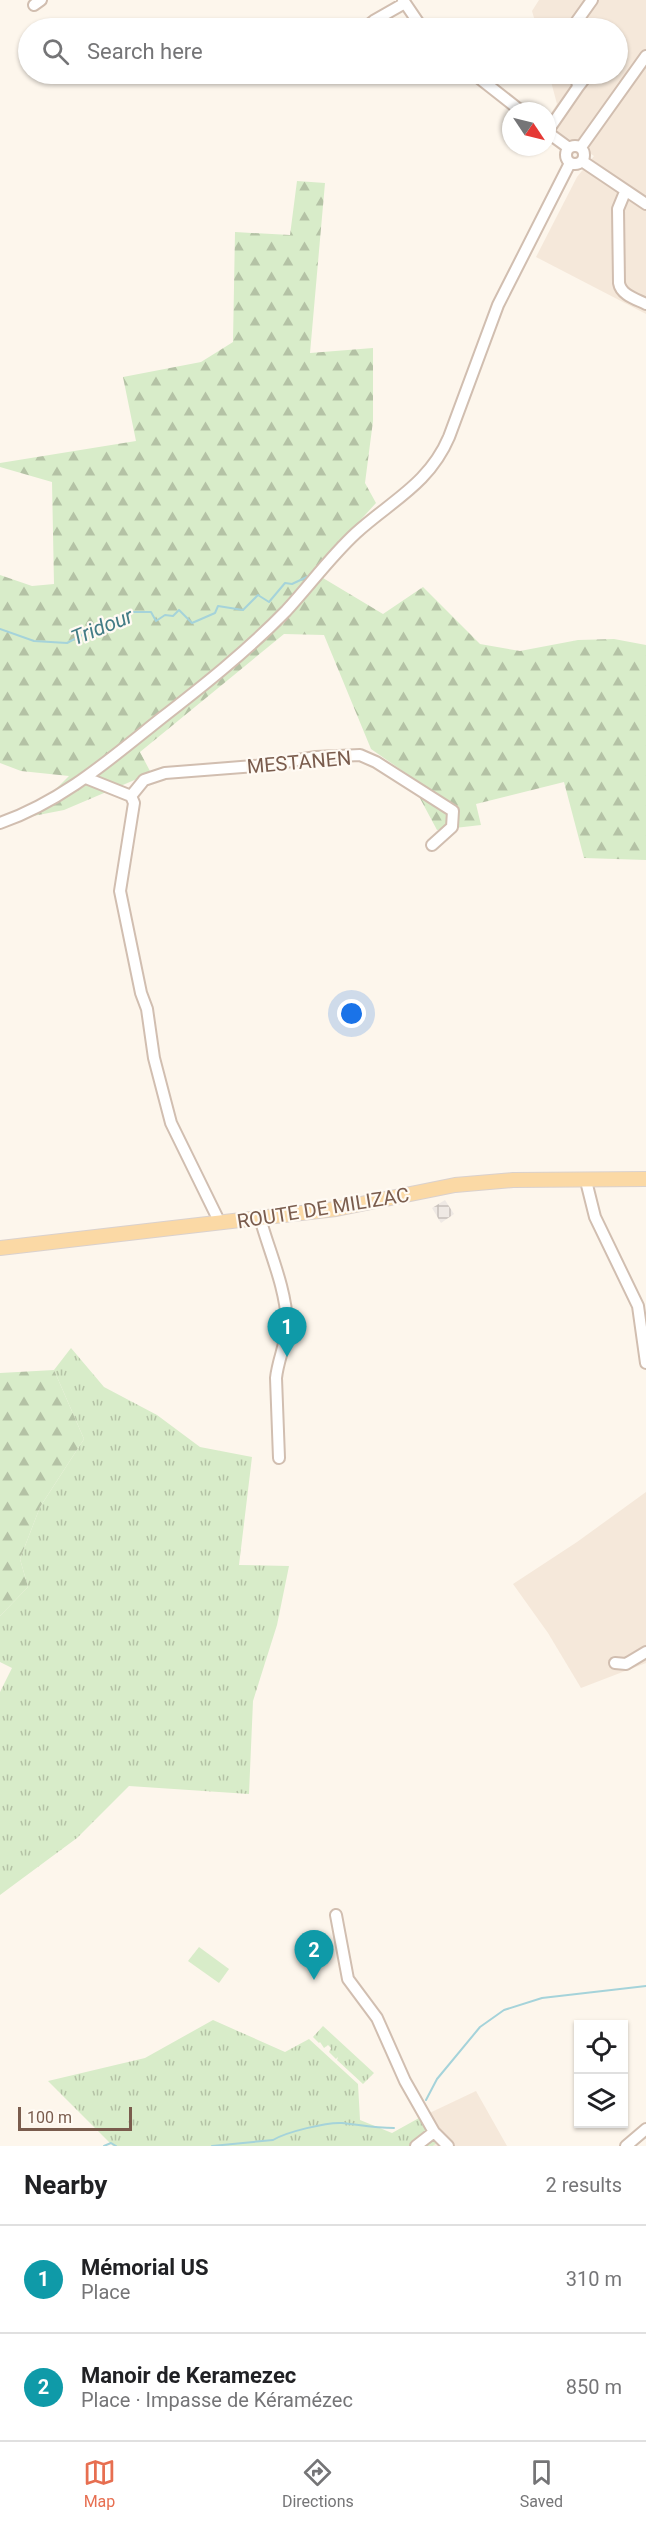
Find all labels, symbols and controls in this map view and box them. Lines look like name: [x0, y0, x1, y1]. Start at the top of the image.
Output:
search box: [18, 18, 628, 84]
icon: search: [39, 35, 72, 68]
text: Search here: [87, 39, 203, 64]
north arrow: [502, 102, 556, 156]
water label: Tridour: [68, 603, 137, 650]
street label: MESTANEN: [246, 745, 352, 779]
your location: [337, 999, 366, 1028]
street label: ROUTE DE MILIZAC: [235, 1183, 411, 1233]
pin: 1: [268, 1308, 306, 1357]
pin: 2: [294, 1930, 334, 1980]
map controls: [574, 2020, 628, 2128]
button: locate: [574, 2020, 628, 2074]
button: layers: [574, 2074, 628, 2128]
scale bar: [18, 2104, 132, 2132]
text: 100 m: [27, 2108, 72, 2127]
text: Nearby: [24, 2170, 107, 2200]
text: 2 results: [546, 2173, 622, 2197]
text: Mémorial US: [81, 2255, 209, 2280]
text: 1: [38, 2267, 49, 2291]
text: 310 m: [566, 2267, 622, 2291]
text: Place: [81, 2280, 130, 2304]
text: Manoir de Keramezec: [81, 2363, 296, 2388]
text: 2: [38, 2375, 49, 2399]
text: 850 m: [566, 2375, 622, 2399]
text: Place · Impasse de Kéramézec: [81, 2388, 353, 2412]
tab: Map: [83, 2456, 116, 2511]
tab: Directions: [282, 2456, 354, 2511]
tab: Saved: [520, 2456, 563, 2511]

